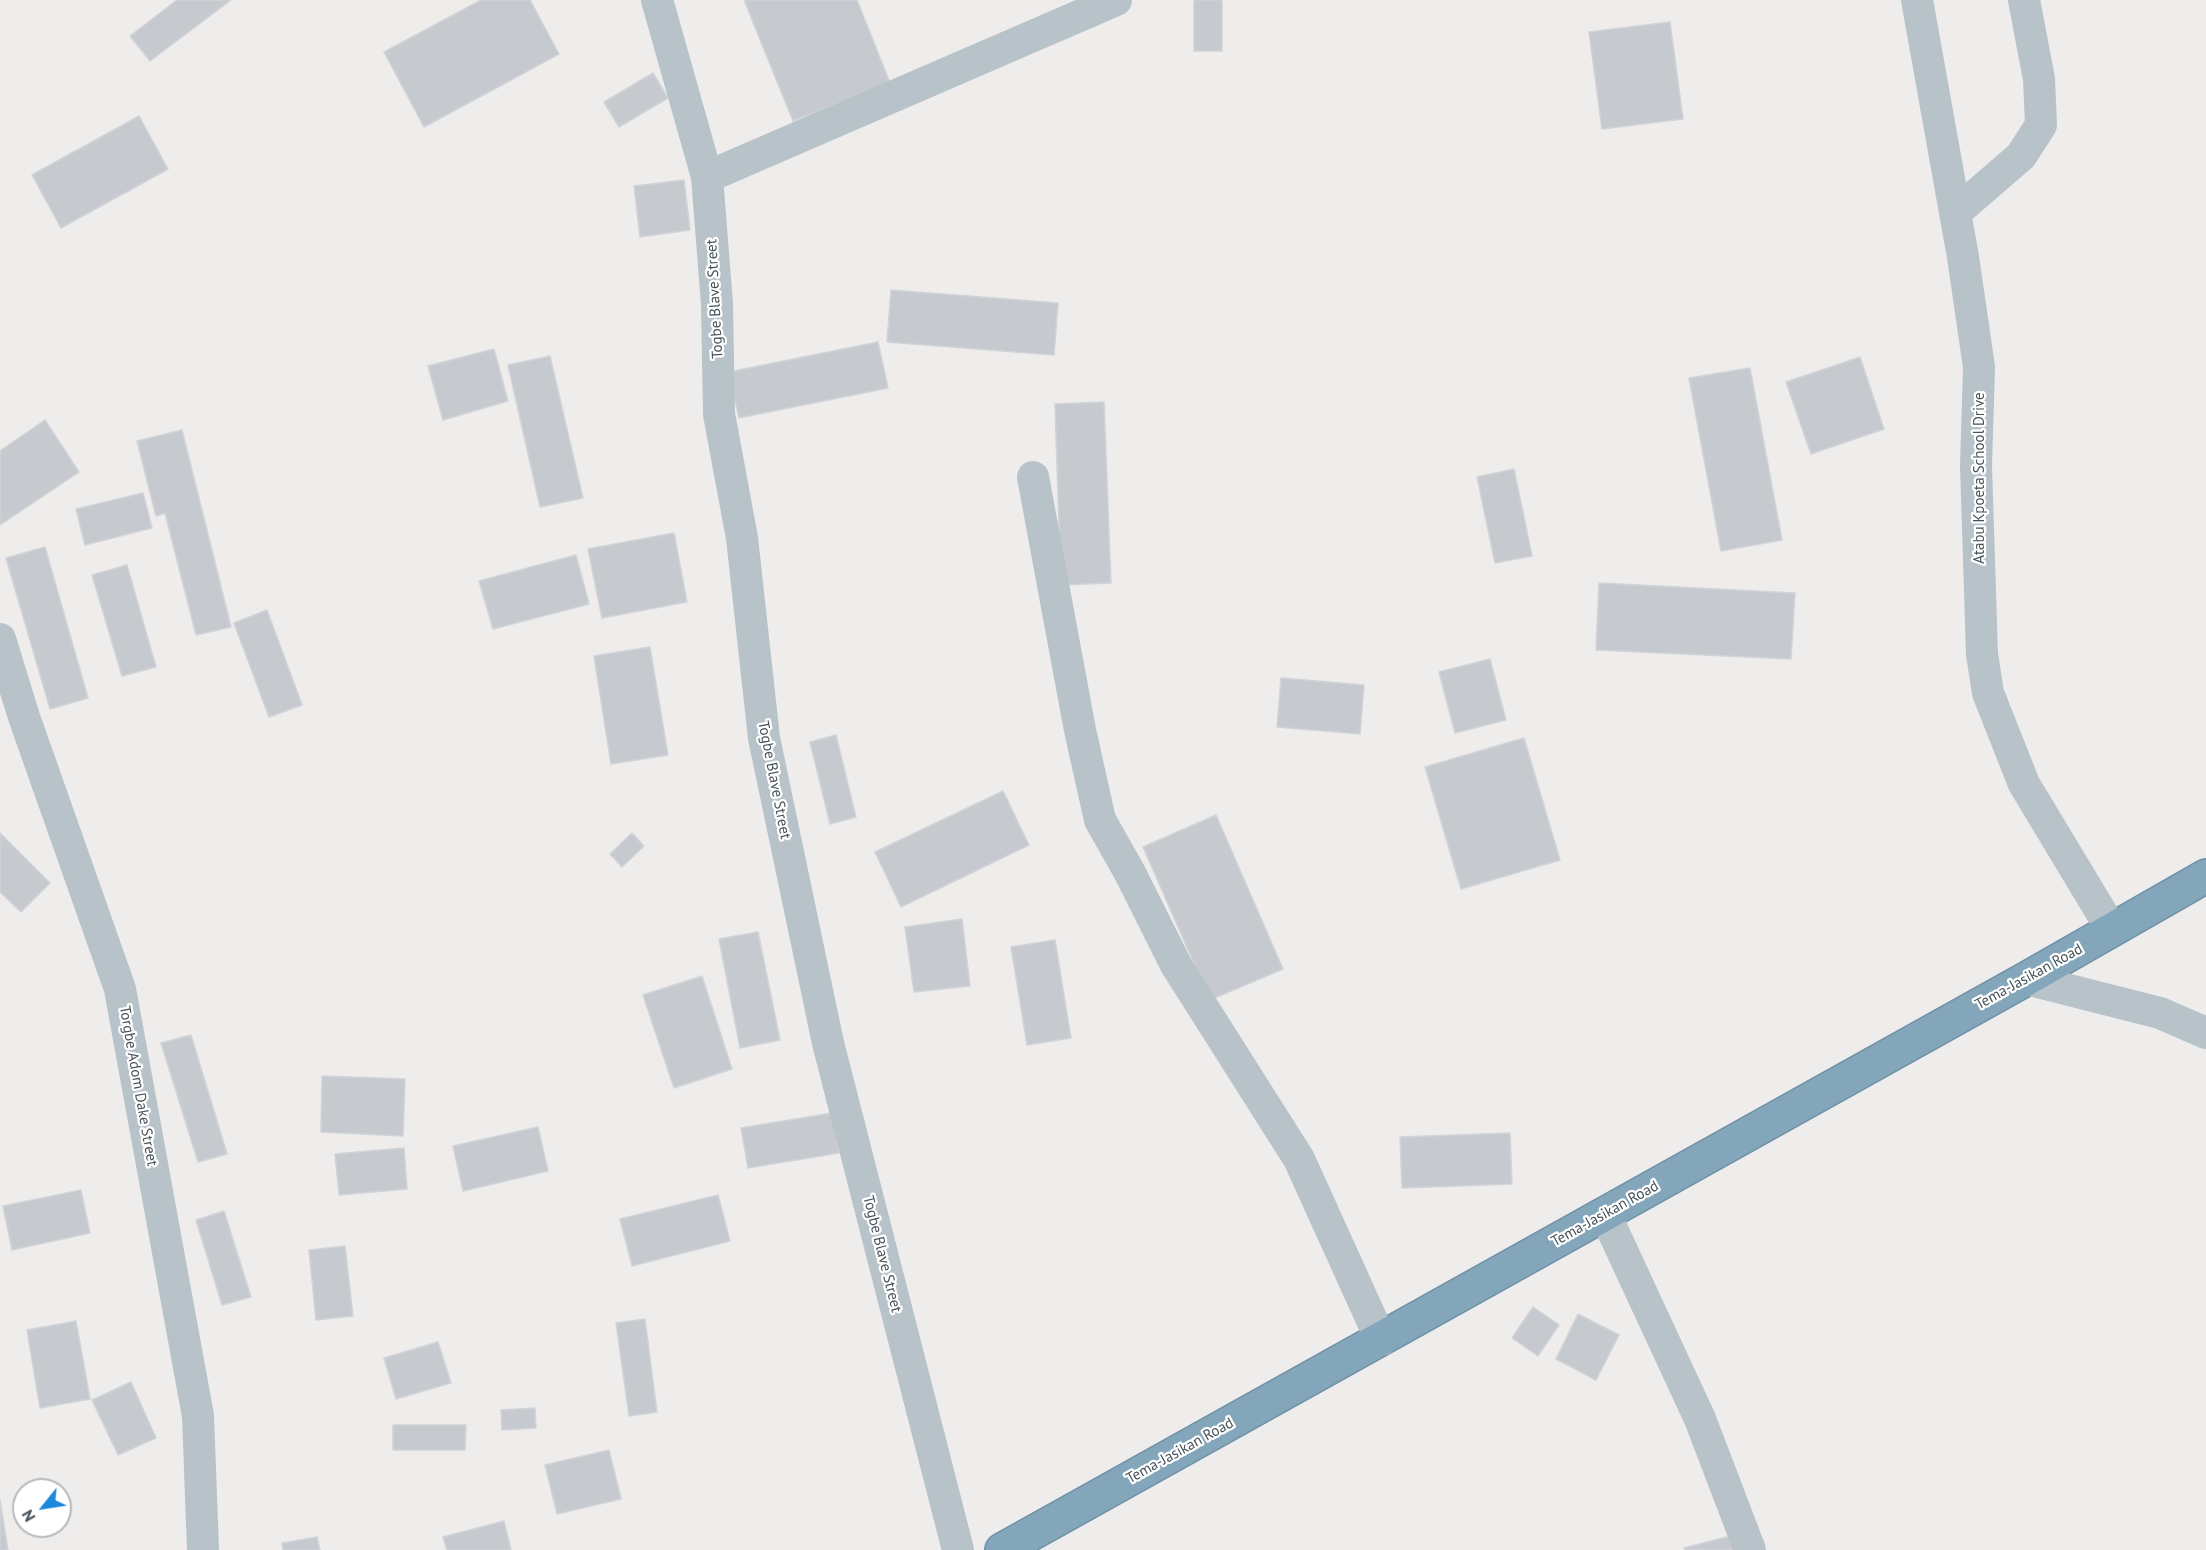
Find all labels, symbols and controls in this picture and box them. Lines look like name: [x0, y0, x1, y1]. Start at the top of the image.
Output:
street label: Togbe Blave Street: [703, 239, 727, 359]
street label: Atabu Kpoeta School Drive: [1971, 392, 1989, 564]
street label: Togbe Blave Street: [754, 719, 794, 841]
street label: Tema-Jasikan Road: [1972, 940, 2086, 1014]
street label: Torgbe Adom Dake Street: [115, 1004, 161, 1168]
street label: Tema-Jasikan Road: [1548, 1177, 1662, 1251]
street label: Togbe Blave Street: [859, 1194, 905, 1314]
street label: Tema-Jasikan Road: [1123, 1414, 1237, 1488]
north arrow: [12, 1478, 72, 1538]
text: N: [17, 1506, 39, 1526]

